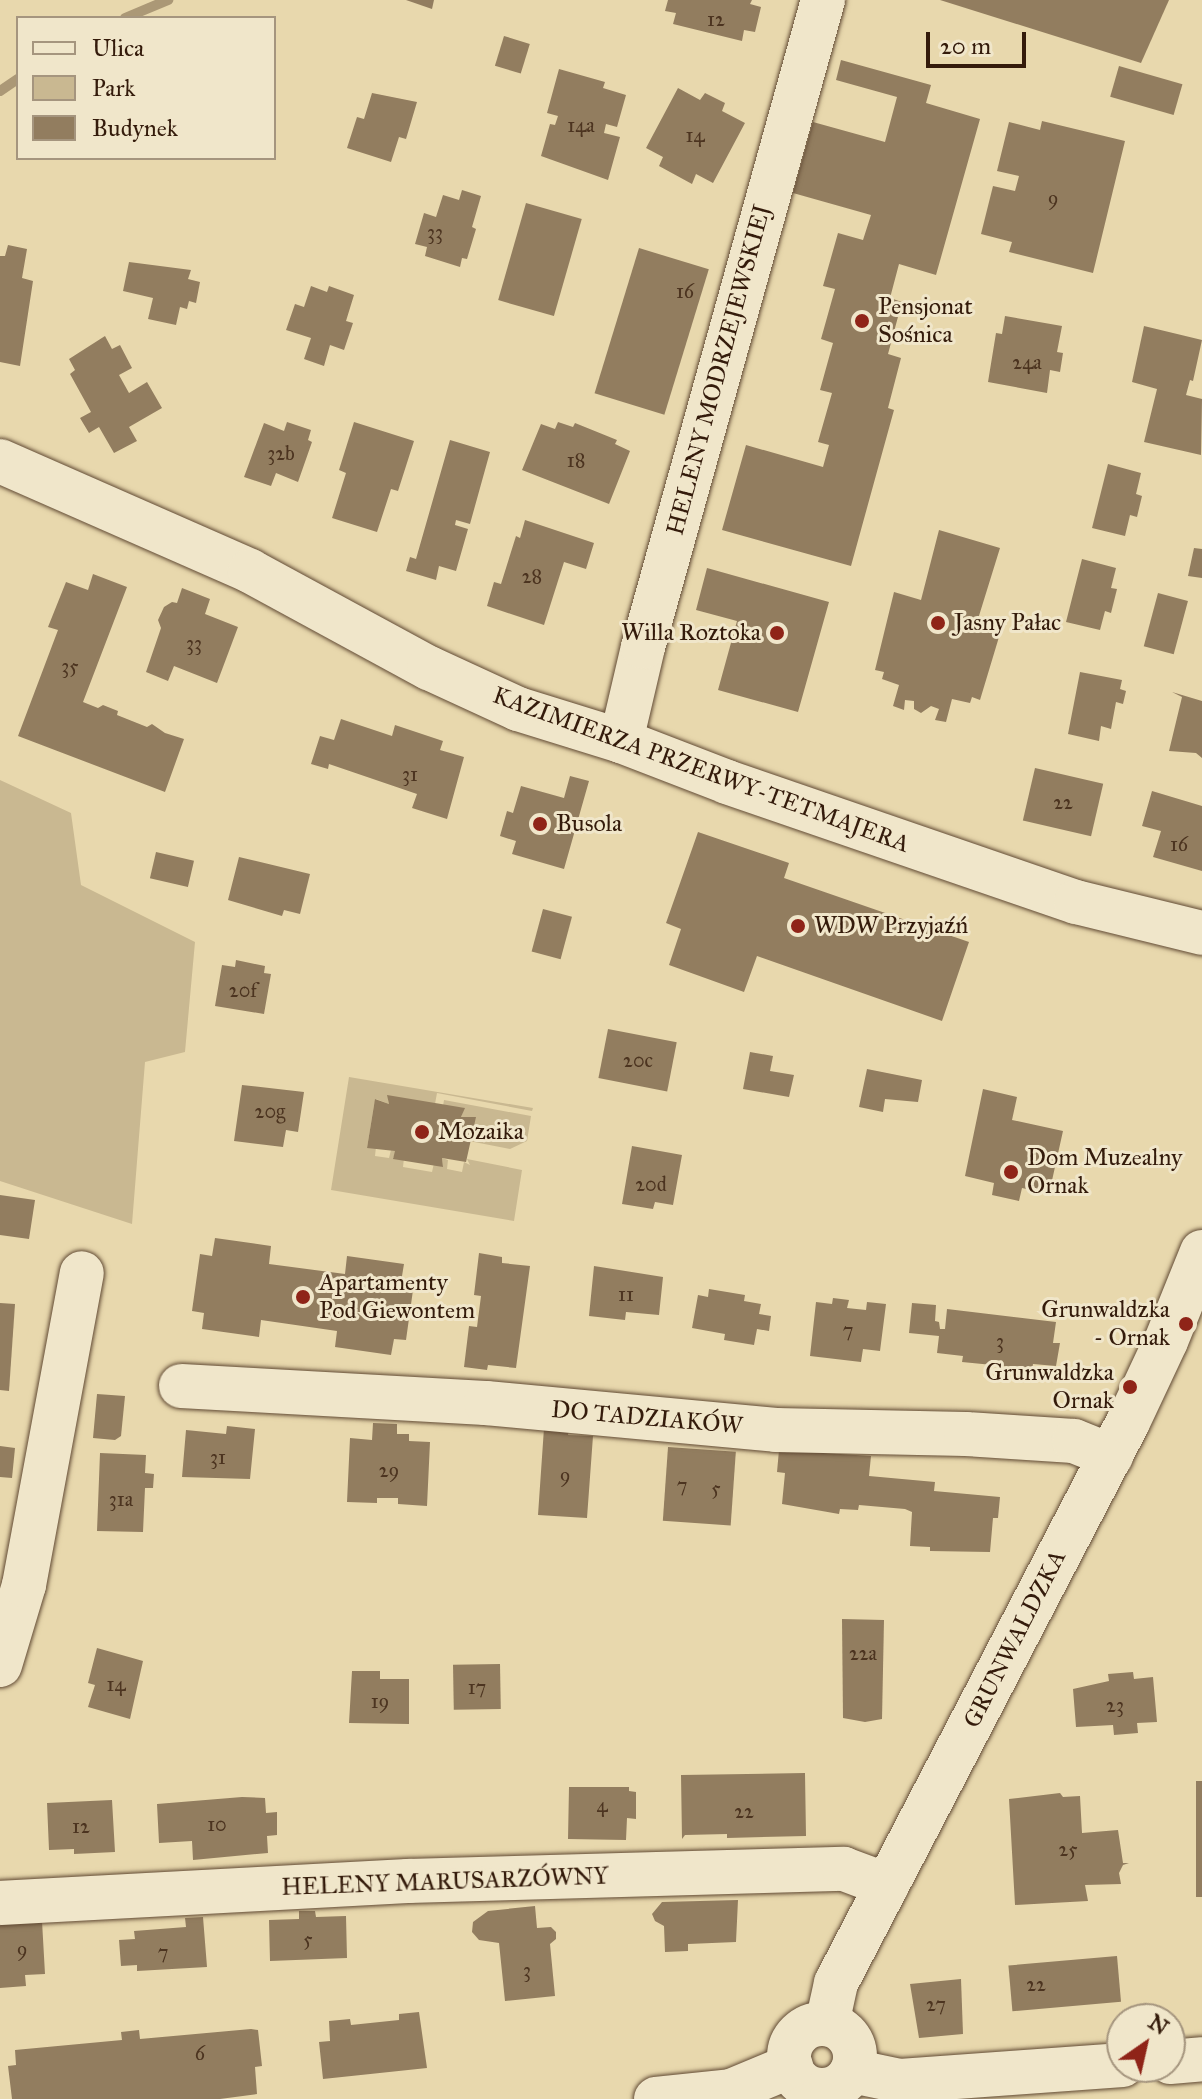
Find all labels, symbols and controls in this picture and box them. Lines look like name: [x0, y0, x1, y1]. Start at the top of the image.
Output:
house number: 12: [707, 7, 725, 31]
legend: [16, 16, 276, 160]
scale bar: [930, 16, 1030, 66]
text: 20 m: [940, 31, 991, 61]
text: Ulica: [92, 33, 144, 63]
text: Park: [92, 73, 135, 103]
text: Budynek: [92, 113, 178, 143]
house number: 14a: [567, 113, 595, 137]
house number: 14: [685, 123, 705, 147]
house number: 9: [1048, 186, 1058, 210]
street label: HELENY MODRZEJEWSKIEJ: [661, 202, 777, 538]
house number: 33: [427, 220, 443, 244]
house number: 16: [676, 279, 694, 303]
place label: Pensjonat Sośnica: [878, 293, 973, 349]
marker: Pensjonat Sośnica: [853, 312, 871, 330]
house number: 24a: [1012, 350, 1042, 374]
house number: 32b: [267, 441, 295, 465]
house number: 18: [567, 448, 585, 472]
house number: 28: [522, 564, 542, 588]
place label: Jasny Pałac: [954, 609, 1061, 637]
marker: Jasny Pałac: [929, 614, 947, 632]
place label: Willa Roztoka: [621, 619, 761, 647]
marker: Willa Roztoka: [768, 624, 786, 642]
house number: 33: [186, 631, 202, 655]
house number: 35: [61, 654, 79, 678]
street label: KAZIMIERZA PRZERWY-TETMAJERA: [489, 681, 913, 859]
house number: 31: [402, 762, 418, 786]
house number: 22: [1053, 790, 1073, 814]
place label: Busola: [556, 810, 622, 838]
marker: Busola: [531, 815, 549, 833]
house number: 16: [1170, 832, 1188, 856]
place label: WDW Przyjaźń: [814, 912, 968, 940]
marker: WDW Przyjaźń: [789, 917, 807, 935]
house number: 20f: [229, 978, 257, 1002]
house number: 20c: [623, 1048, 653, 1072]
house number: 20g: [255, 1099, 285, 1123]
place label: Mozaika: [438, 1118, 524, 1146]
marker: Mozaika: [413, 1123, 431, 1141]
place label: Dom Muzealny Ornak: [1027, 1144, 1182, 1200]
marker: Dom Muzealny Ornak: [1002, 1163, 1020, 1181]
house number: 20d: [635, 1172, 667, 1196]
place label: Apartamenty Pod Giewontem: [319, 1269, 475, 1325]
house number: 11: [618, 1282, 634, 1306]
marker: Apartamenty Pod Giewontem: [294, 1288, 312, 1306]
place label: Grunwaldzka - Ornak: [1041, 1296, 1170, 1352]
marker: Grunwaldzka - Ornak: [1177, 1315, 1195, 1333]
house number: 7: [843, 1318, 853, 1342]
house number: 3: [996, 1329, 1004, 1353]
place label: Grunwaldzka Ornak: [985, 1359, 1114, 1415]
marker: Grunwaldzka Ornak: [1121, 1378, 1139, 1396]
street label: DO TADZIAKÓW: [550, 1395, 744, 1441]
house number: 31: [210, 1445, 226, 1469]
house number: 29: [379, 1458, 399, 1482]
house number: 9: [560, 1463, 570, 1487]
house number: 7: [677, 1473, 687, 1497]
house number: 5: [711, 1476, 721, 1500]
house number: 31a: [109, 1487, 133, 1511]
street label: GRUNWALDZKA: [958, 1545, 1072, 1733]
house number: 22a: [849, 1641, 877, 1665]
house number: 14: [106, 1672, 126, 1696]
house number: 17: [468, 1675, 486, 1699]
house number: 19: [371, 1689, 389, 1713]
house number: 23: [1106, 1693, 1124, 1717]
house number: 4: [596, 1793, 608, 1817]
house number: 22: [734, 1799, 754, 1823]
house number: 10: [207, 1812, 227, 1836]
house number: 12: [72, 1814, 90, 1838]
house number: 25: [1058, 1837, 1078, 1861]
street label: HELENY MARUSARZÓWNY: [281, 1862, 609, 1902]
house number: 5: [303, 1927, 313, 1951]
house number: 9: [17, 1937, 27, 1961]
house number: 7: [158, 1940, 168, 1964]
house number: 3: [523, 1958, 531, 1982]
house number: 22: [1026, 1972, 1046, 1996]
house number: 27: [926, 1992, 946, 2016]
north arrow: [1106, 2003, 1186, 2083]
text: N: [1143, 2008, 1174, 2041]
house number: 6: [195, 2041, 205, 2065]

